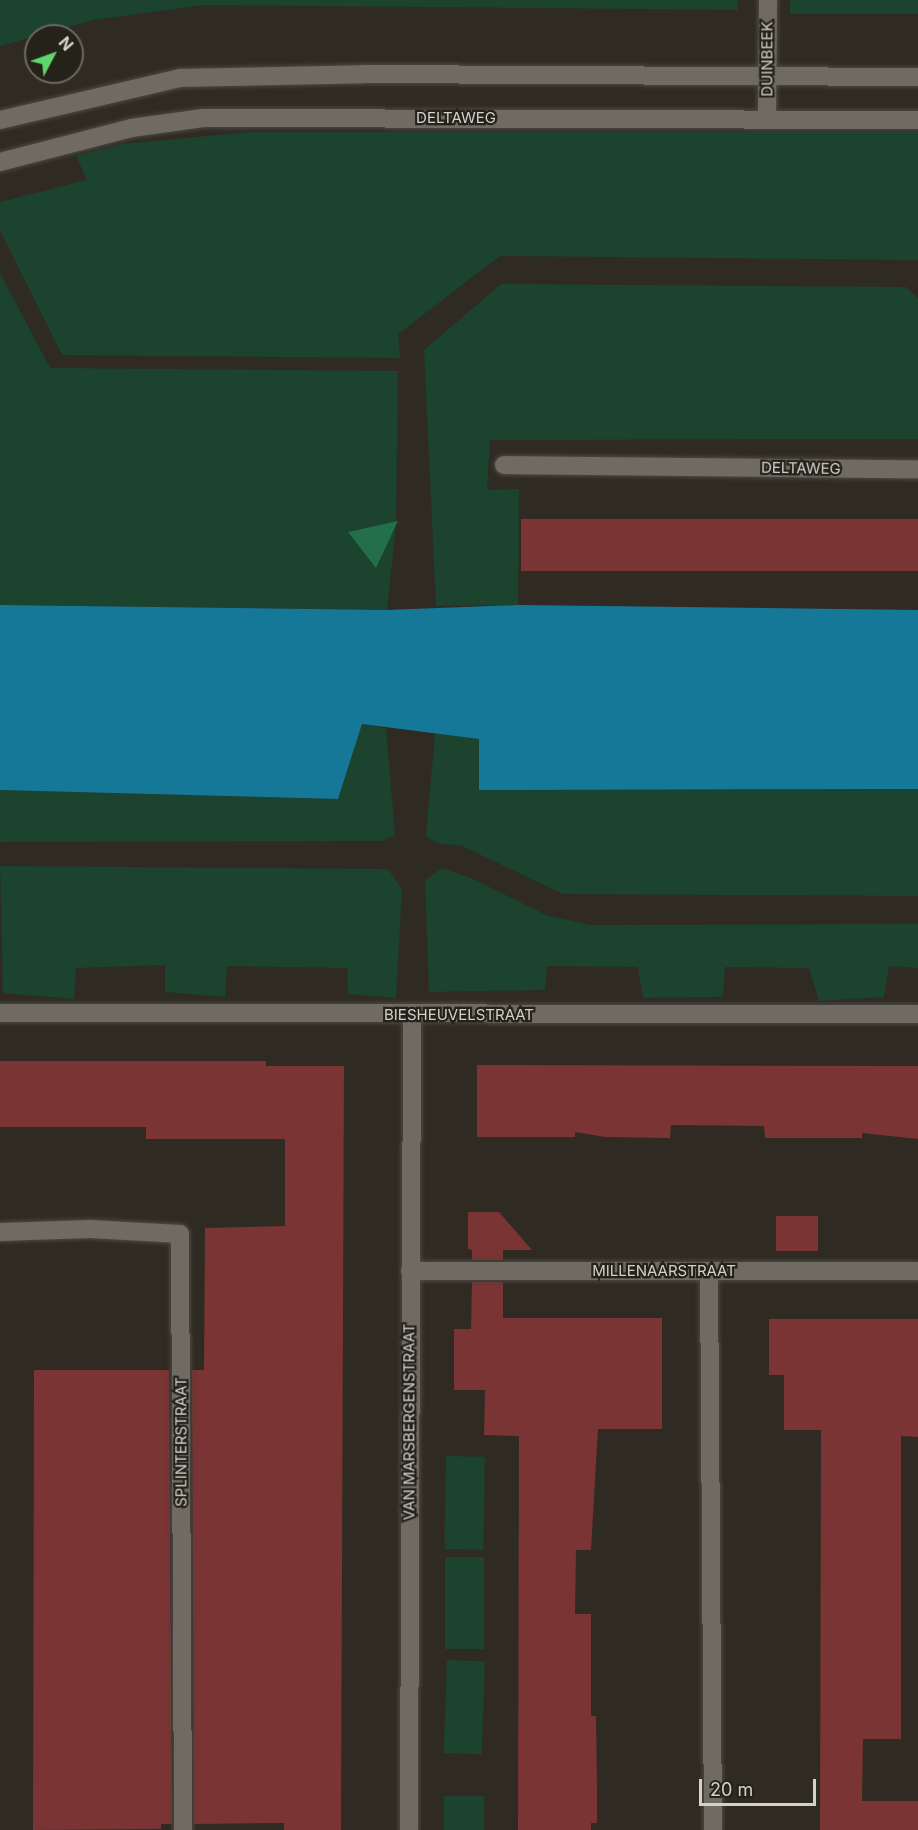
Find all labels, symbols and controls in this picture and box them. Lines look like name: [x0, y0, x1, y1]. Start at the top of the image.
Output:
street label: DUINBEEK: [758, 21, 776, 97]
north arrow: [24, 24, 84, 84]
text: N: [55, 32, 78, 55]
street label: DELTAWEG: [416, 109, 496, 127]
street label: DELTAWEG: [761, 458, 841, 478]
street label: BIESHEUVELSTRAAT: [384, 1006, 534, 1024]
street label: MILLENAARSTRAAT: [592, 1262, 736, 1280]
street label: VAN MARSBERGENSTRAAT: [400, 1324, 418, 1520]
street label: SPLINTERSTRAAT: [172, 1377, 190, 1507]
scale bar: [702, 1767, 819, 1805]
text: 20 m: [710, 1779, 753, 1800]

